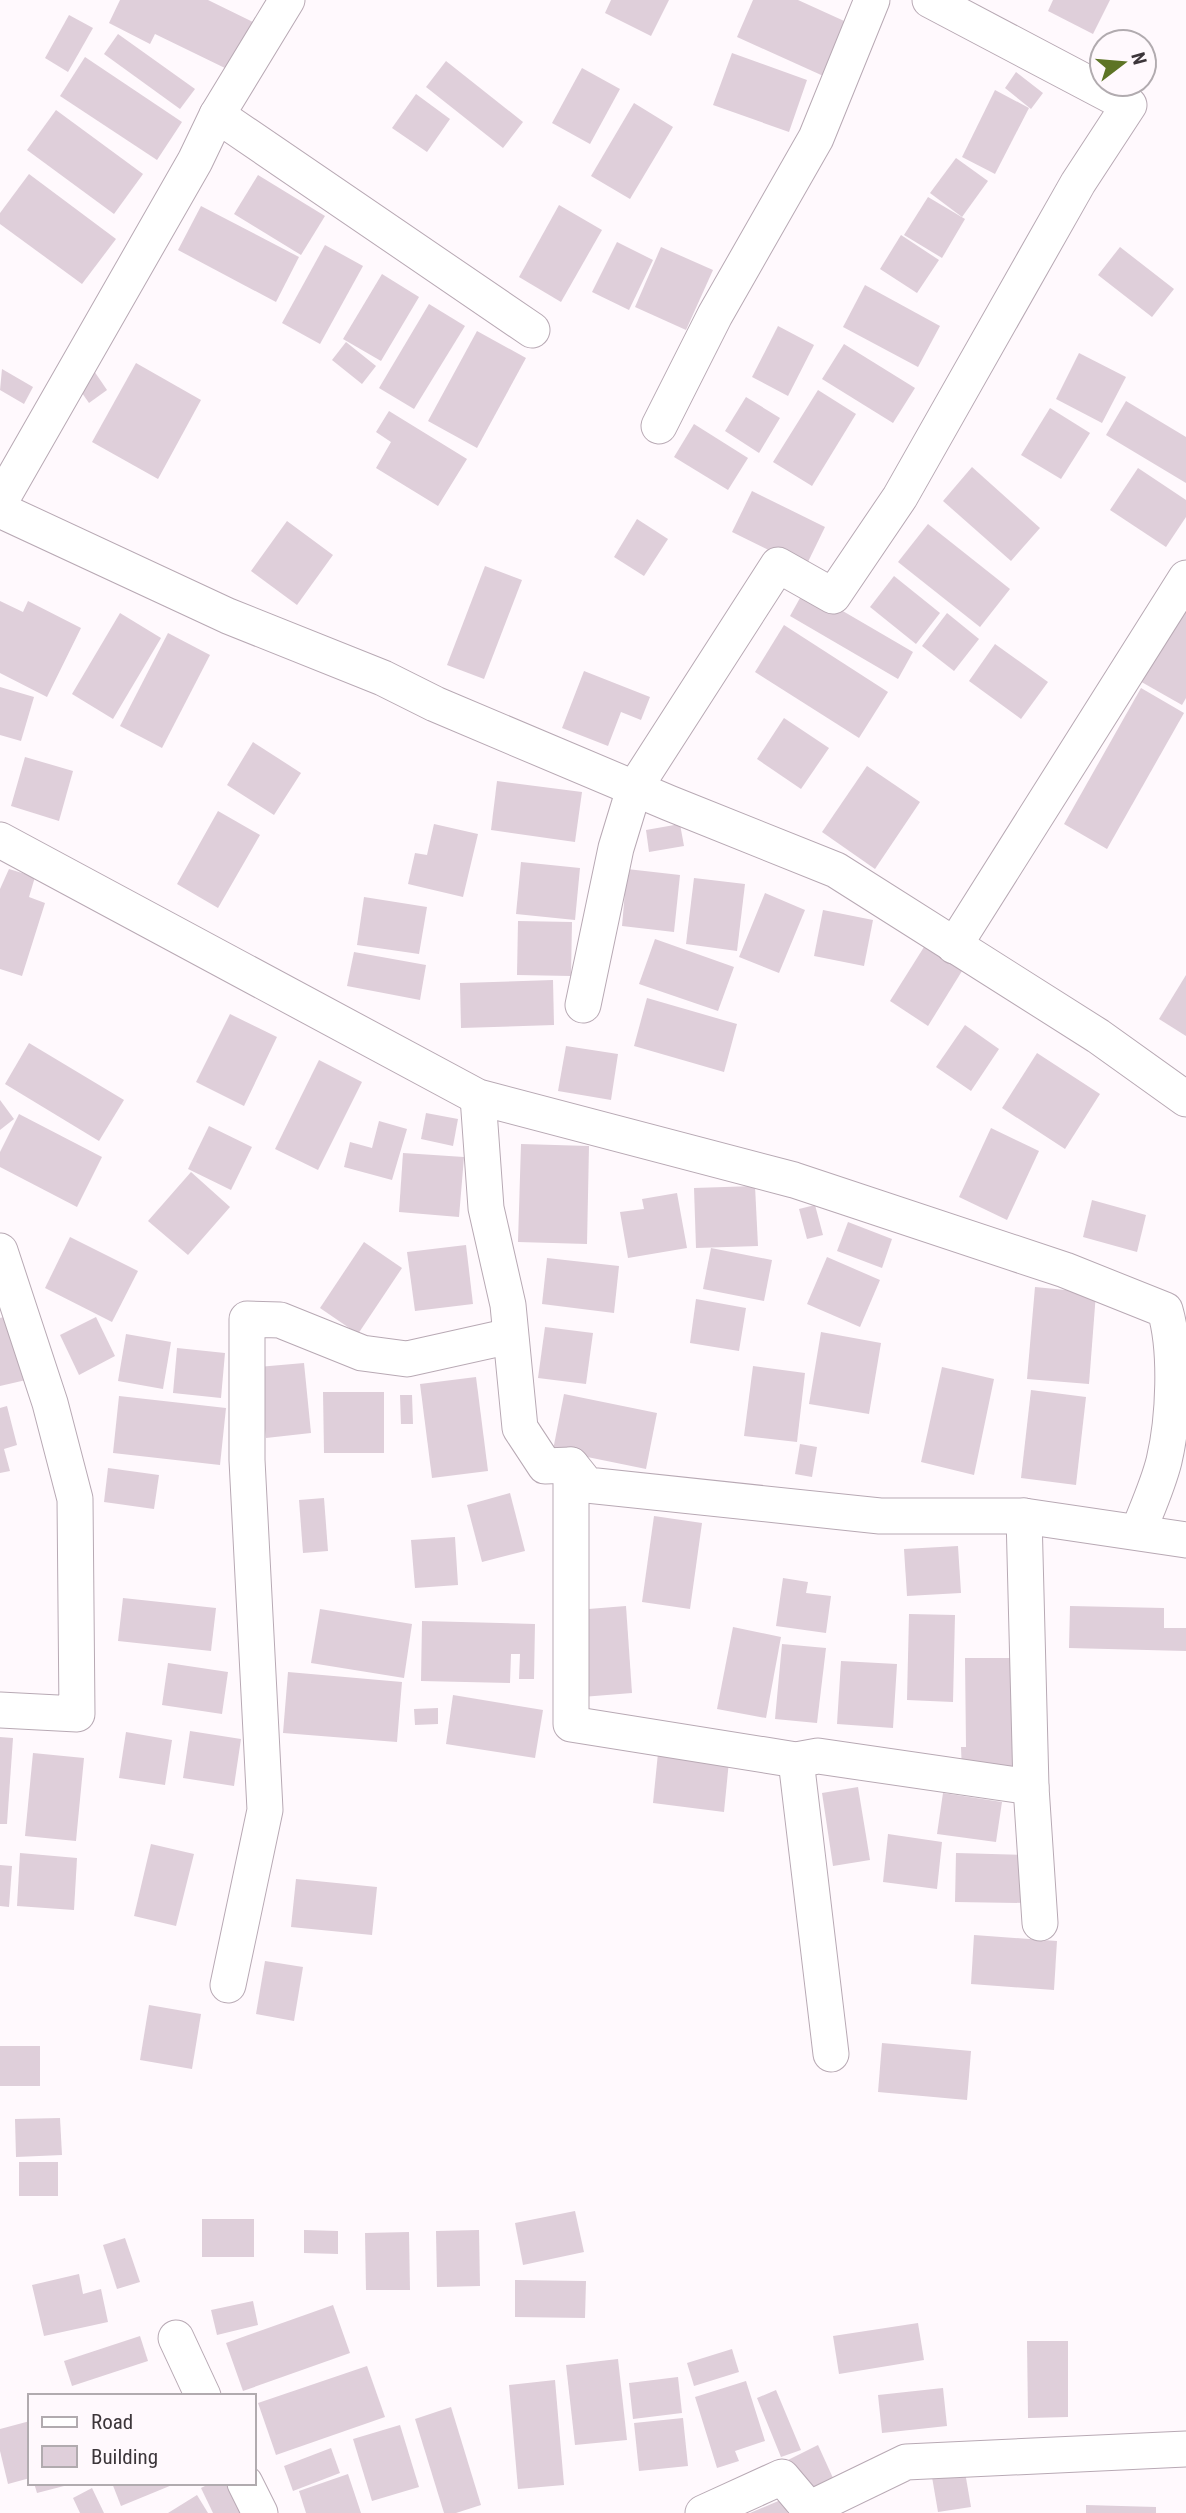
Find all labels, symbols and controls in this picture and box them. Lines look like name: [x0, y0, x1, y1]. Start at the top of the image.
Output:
north arrow: [1088, 28, 1158, 98]
text: N: [1126, 50, 1152, 67]
legend: [28, 2394, 256, 2485]
text: Road: [91, 2410, 133, 2434]
text: Building: [91, 2445, 158, 2469]

